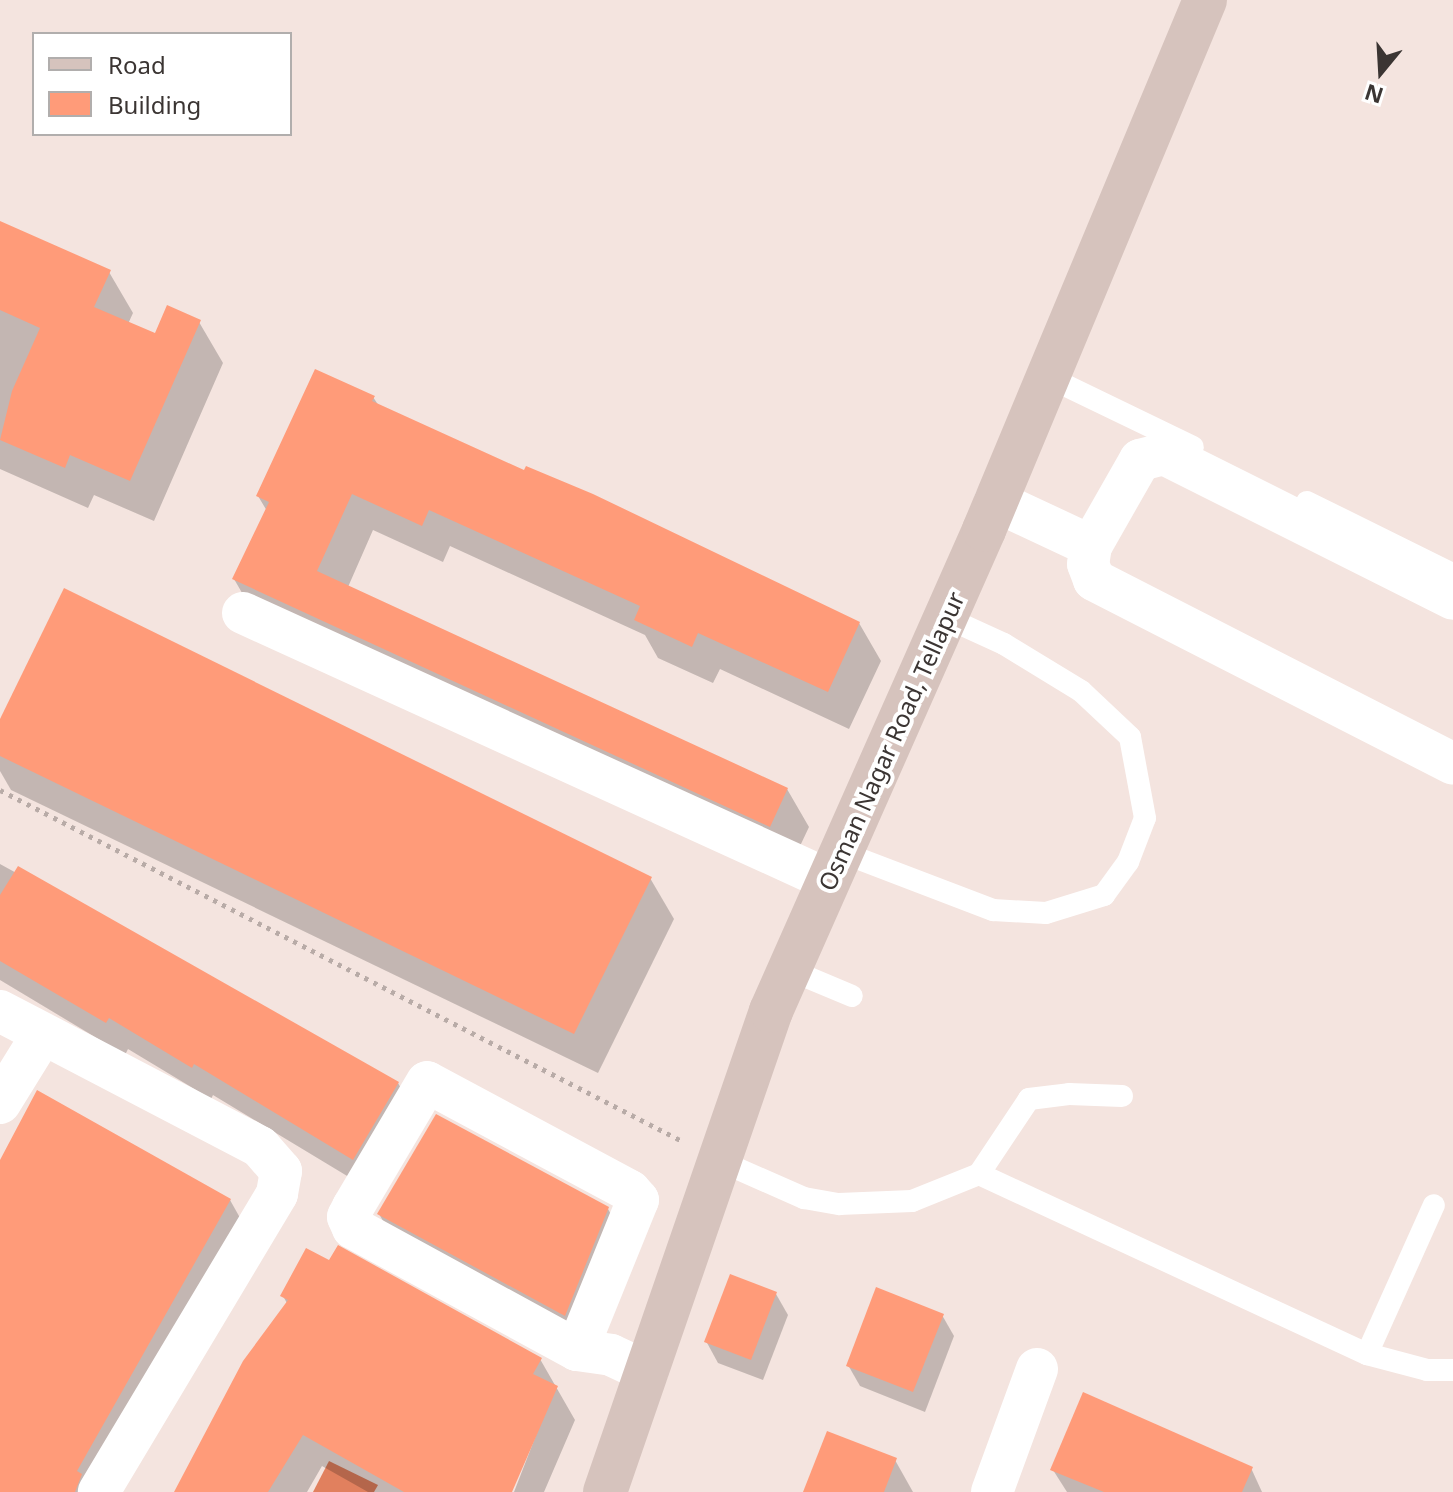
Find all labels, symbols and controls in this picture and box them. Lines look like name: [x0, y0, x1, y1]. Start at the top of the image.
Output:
legend: [32, 32, 292, 136]
north arrow: [1341, 32, 1421, 112]
text: Road: [108, 48, 166, 81]
text: N: [1360, 78, 1387, 112]
text: Building: [108, 88, 201, 121]
street label: Osman Nagar Road, Tellapur: [812, 587, 970, 895]

